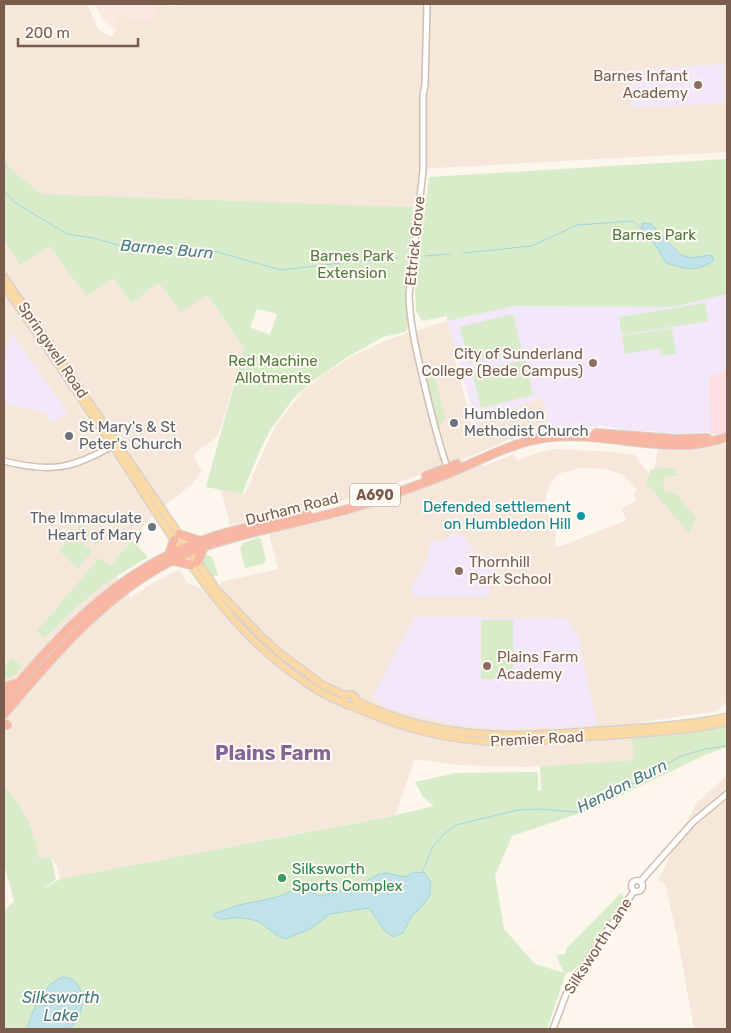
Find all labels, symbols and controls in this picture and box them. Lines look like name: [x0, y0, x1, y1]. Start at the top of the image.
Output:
scale bar: [18, 15, 138, 47]
text: 200 m: [25, 24, 70, 42]
place label: Barnes Infant Academy: [593, 67, 688, 102]
marker: Barnes Infant Academy: [692, 79, 704, 91]
street label: Ettrick Grove: [401, 195, 429, 287]
park label: Barnes Park: [612, 226, 696, 244]
water label: Barnes Burn: [120, 235, 214, 263]
park label: Barnes Park Extension: [310, 247, 394, 282]
street label: Springwell Road: [14, 298, 92, 402]
place label: City of Sunderland College (Bede Campus): [421, 345, 583, 380]
park label: Red Machine Allotments: [228, 352, 318, 387]
marker: City of Sunderland College (Bede Campus): [587, 357, 599, 369]
place label: Humbledon Methodist Church: [464, 405, 589, 440]
marker: Humbledon Methodist Church: [448, 417, 460, 429]
place label: St Mary's & St Peter's Church: [79, 418, 182, 453]
marker: St Mary's & St Peter's Church: [63, 430, 75, 442]
road number: A690: [350, 484, 400, 506]
street label: Durham Road: [244, 489, 340, 529]
place label: Defended settlement on Humbledon Hill: [423, 498, 571, 533]
place label: The Immaculate Heart of Mary: [30, 509, 142, 544]
marker: Defended settlement on Humbledon Hill: [575, 510, 587, 522]
marker: The Immaculate Heart of Mary: [146, 521, 158, 533]
place label: Thornhill Park School: [469, 553, 551, 588]
marker: Thornhill Park School: [453, 565, 465, 577]
place label: Plains Farm Academy: [497, 648, 578, 683]
marker: Plains Farm Academy: [481, 660, 493, 672]
street label: Premier Road: [490, 728, 584, 750]
district label: Plains Farm: [215, 741, 331, 765]
water label: Hendon Burn: [574, 755, 670, 817]
place label: Silksworth Sports Complex: [292, 860, 403, 895]
marker: Silksworth Sports Complex: [276, 872, 288, 884]
street label: Silksworth Lane: [560, 895, 636, 997]
water label: Silksworth Lake: [22, 988, 100, 1025]

